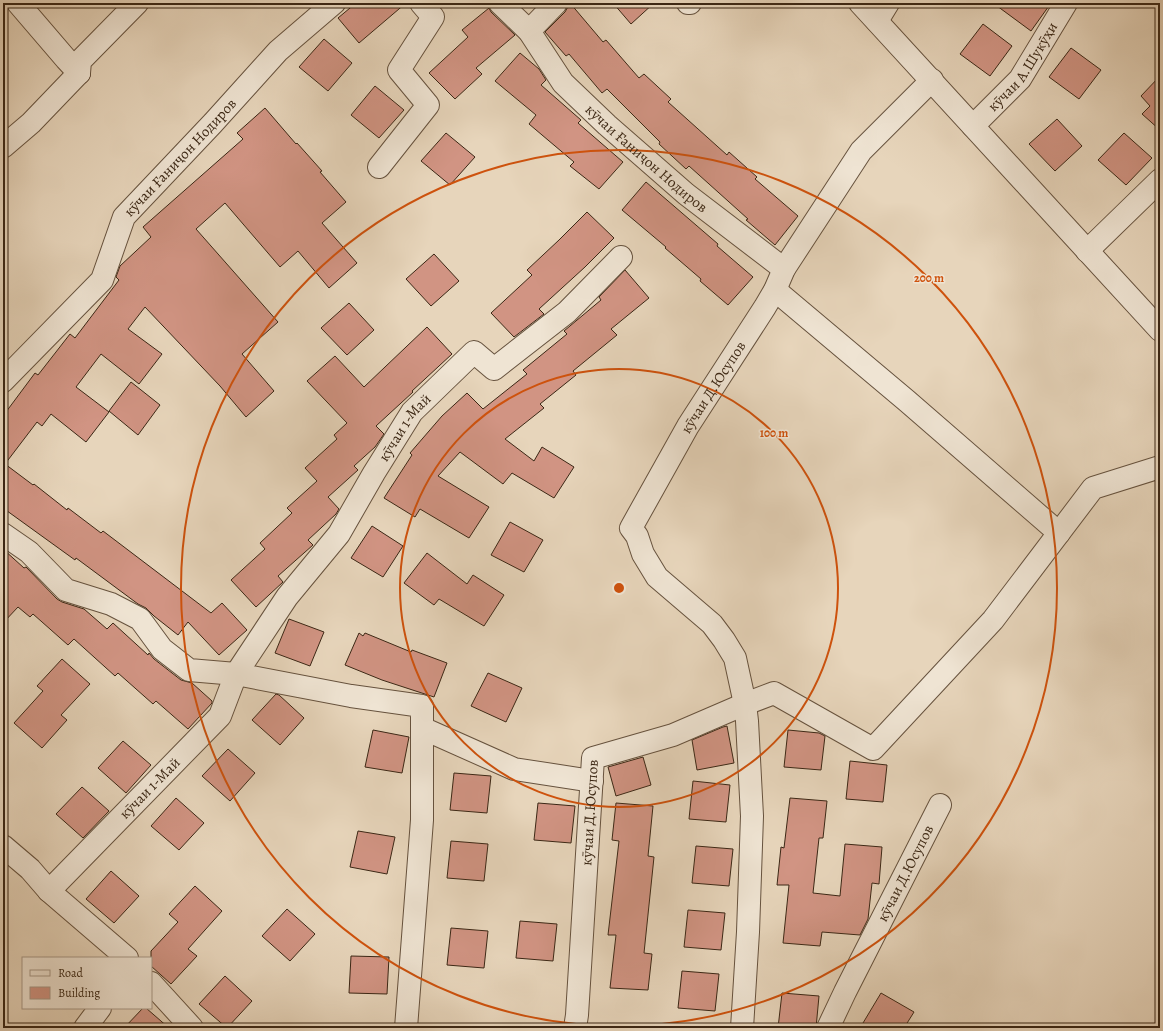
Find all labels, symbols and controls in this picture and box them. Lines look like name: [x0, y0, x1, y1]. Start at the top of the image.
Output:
street label: кӯчаи А.Шукӯҳи: [983, 18, 1062, 116]
street label: кӯчаи Ғаниҷон Нодиров: [119, 94, 241, 221]
street label: кӯчаи Ғаниҷон Нодиров: [581, 100, 712, 217]
text: 200 m: [914, 270, 944, 286]
street label: кӯчаи Д.Юсупов: [676, 337, 750, 437]
street label: кӯчаи 1-Май: [374, 389, 435, 465]
text: 100 m: [760, 425, 788, 441]
centre of rings: [612, 581, 626, 595]
street label: кӯчаи 1-Май: [115, 753, 185, 823]
street label: кӯчаи Д.Юсупов: [576, 759, 603, 866]
street label: кӯчаи Д.Юсупов: [872, 821, 938, 925]
legend: [22, 957, 152, 1009]
text: Road: [58, 965, 84, 981]
text: Building: [58, 985, 100, 1001]

